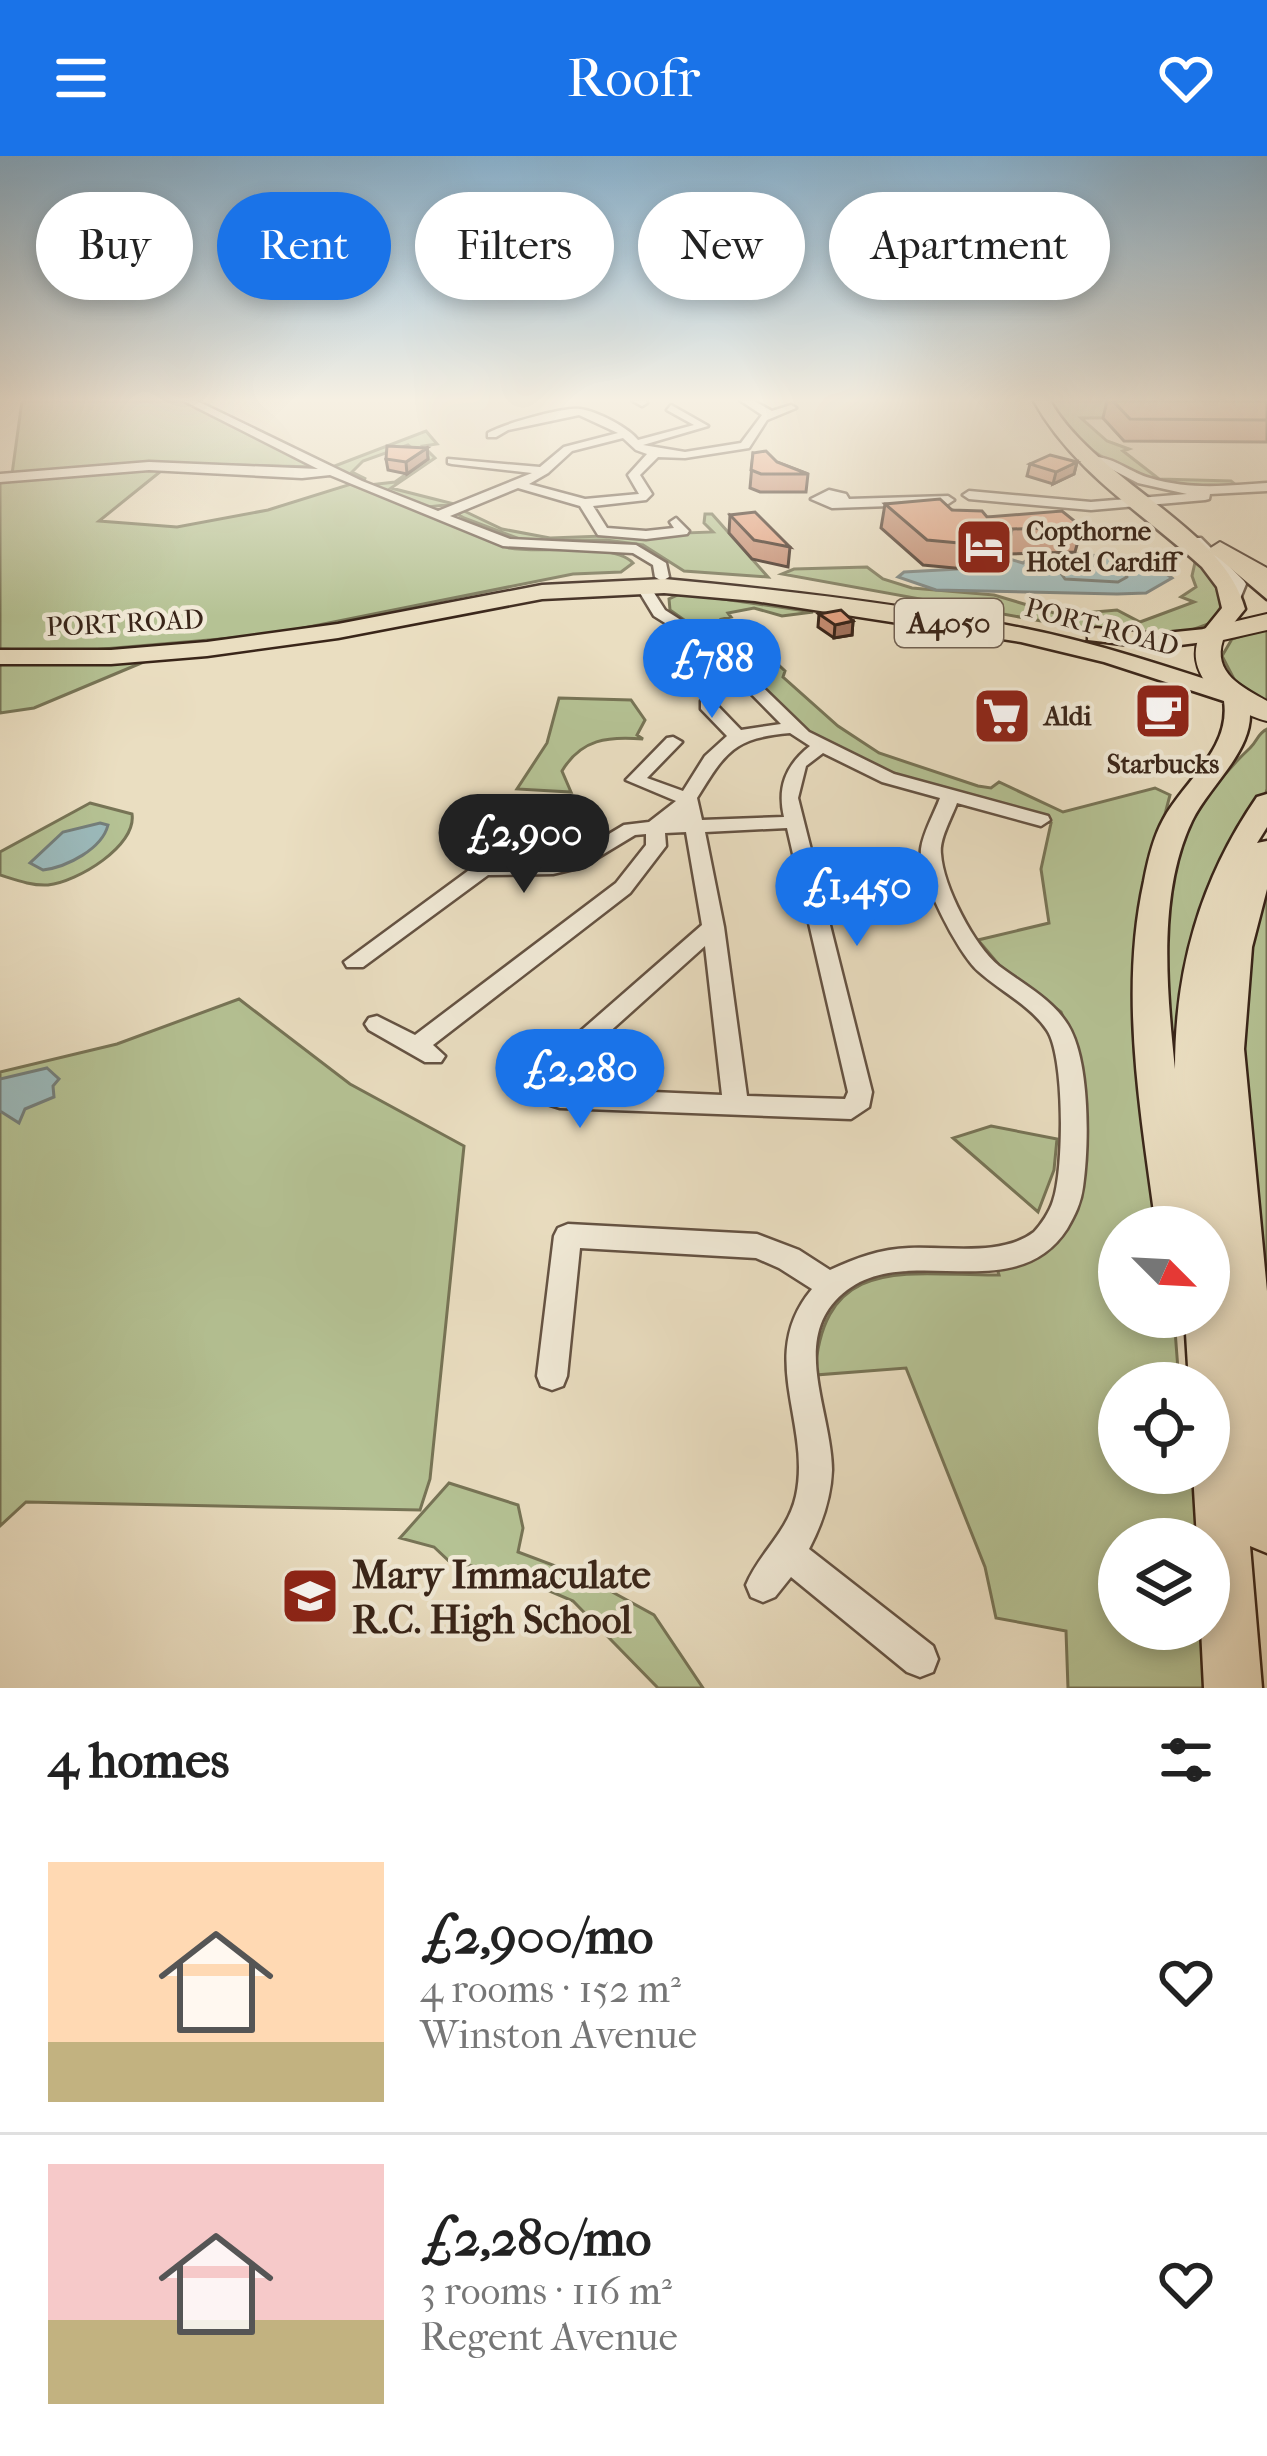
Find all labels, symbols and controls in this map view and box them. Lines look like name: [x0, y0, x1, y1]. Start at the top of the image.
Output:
icon: menu: [48, 45, 114, 111]
icon: heart: [1153, 45, 1219, 111]
text: Roofr: [567, 47, 700, 110]
chip: Buy: [36, 192, 193, 300]
chip: Rent: [217, 192, 391, 300]
chip: Filters: [415, 192, 614, 300]
chip: New: [638, 192, 805, 300]
chip: Apartment: [829, 192, 1110, 300]
place label: Copthorne Hotel Cardiff: [1026, 515, 1184, 578]
hotel icon: Copthorne Hotel Cardiff: [953, 516, 1015, 578]
street label: PORT ROAD: [1022, 591, 1182, 663]
road number: A4050: [895, 599, 1003, 647]
street label: PORT ROAD: [45, 603, 205, 643]
pin: £788: [641, 619, 783, 721]
text: £788: [670, 635, 754, 681]
cafe icon: Starbucks: [1132, 680, 1194, 742]
supermarket icon: Aldi: [971, 685, 1033, 747]
place label: Aldi: [1042, 700, 1092, 732]
place label: Starbucks: [1107, 748, 1219, 780]
pin: £2,900: [426, 794, 622, 896]
text: £2,900: [466, 810, 582, 856]
pin: £1,450: [759, 847, 955, 949]
text: £1,450: [802, 863, 912, 909]
pin: £2,280: [482, 1029, 678, 1131]
text: £2,280: [522, 1045, 638, 1091]
north arrow: [1098, 1206, 1230, 1338]
map controls: [1098, 1206, 1230, 1650]
button: locate: [1098, 1362, 1230, 1494]
button: layers: [1098, 1518, 1230, 1650]
place label: Mary Immaculate R.C. High School: [352, 1552, 651, 1643]
school or university icon: Mary Immaculate R.C. High School: [279, 1565, 341, 1627]
icon: filters: [1153, 1727, 1219, 1793]
text: 4 homes: [48, 1730, 229, 1790]
text: £2,900/mo: [420, 1906, 653, 1966]
icon: home: [144, 1910, 288, 2054]
icon: heart: [1153, 1949, 1219, 2015]
text: 4 rooms · 152 m²: [420, 1966, 681, 2012]
text: Winston Avenue: [420, 2012, 697, 2058]
text: £2,280/mo: [420, 2208, 651, 2268]
icon: home: [144, 2212, 288, 2356]
icon: heart: [1153, 2251, 1219, 2317]
text: 3 rooms · 116 m²: [420, 2268, 672, 2314]
text: Regent Avenue: [420, 2314, 678, 2360]

